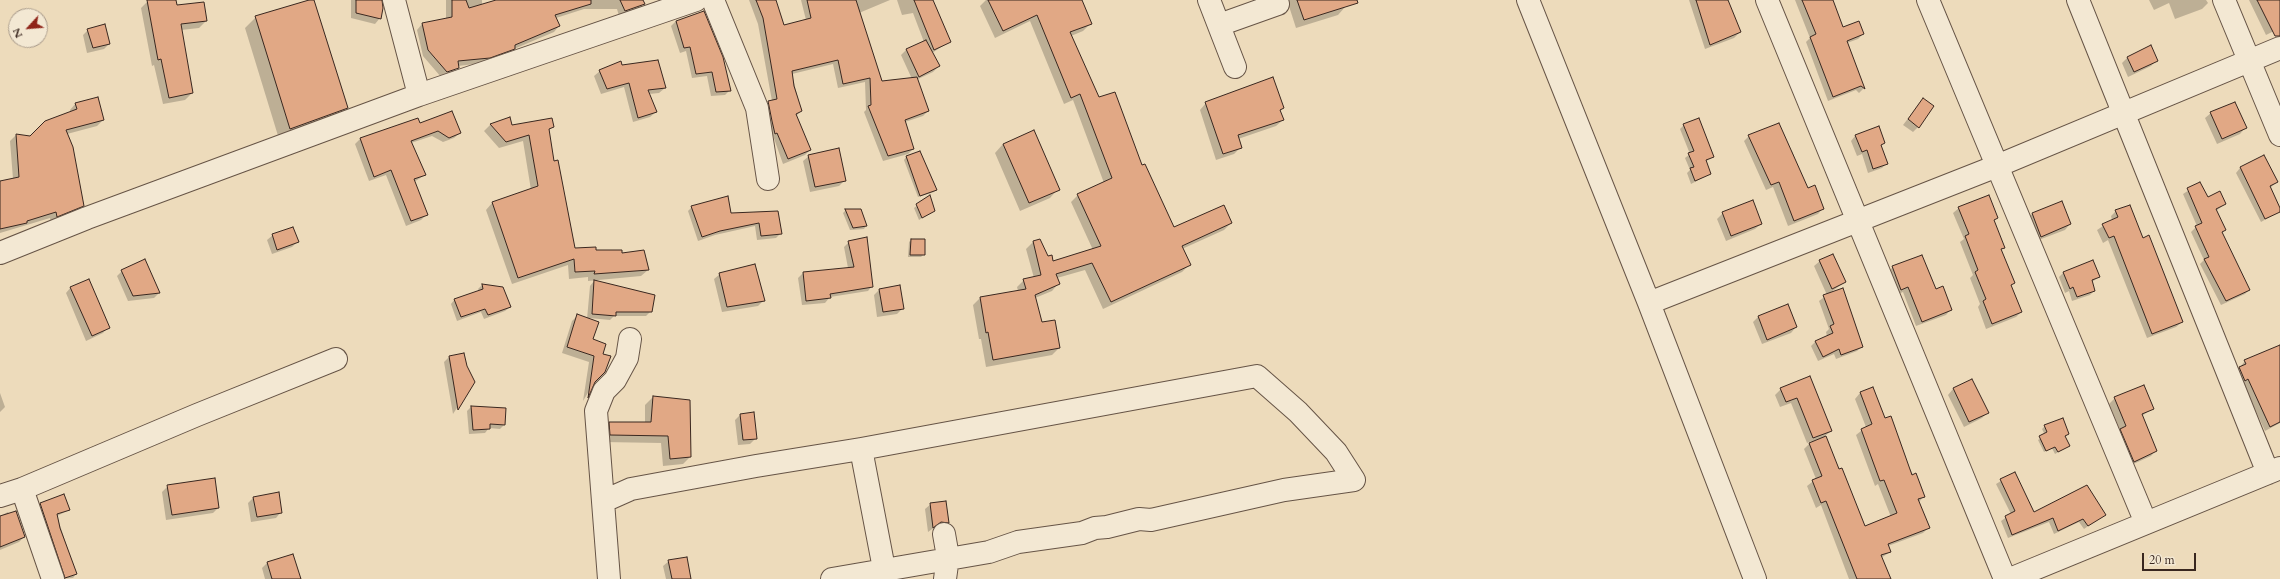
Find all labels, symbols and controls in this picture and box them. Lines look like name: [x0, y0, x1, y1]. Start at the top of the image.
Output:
north arrow: [8, 8, 48, 48]
text: N: [9, 25, 27, 41]
scale bar: [2144, 545, 2198, 571]
text: 20 m: [2149, 552, 2175, 568]

